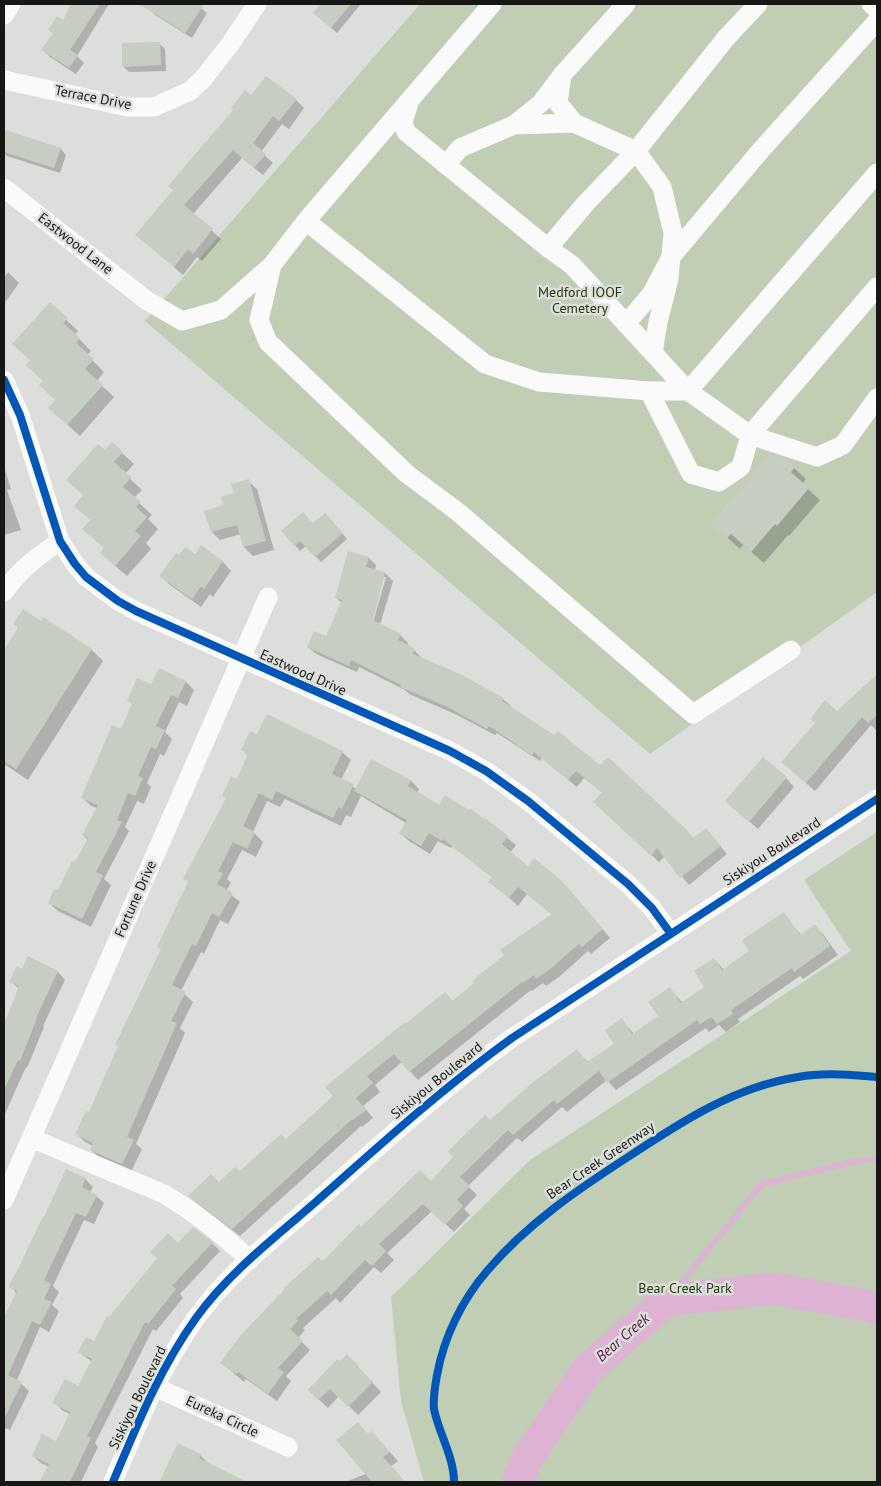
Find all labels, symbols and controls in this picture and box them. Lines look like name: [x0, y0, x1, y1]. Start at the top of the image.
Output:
street label: Terrace Drive: [53, 82, 133, 114]
street label: Eastwood Lane: [34, 210, 116, 278]
park label: Medford IOOF Cemetery: [538, 285, 622, 318]
street label: Eastwood Drive: [257, 646, 349, 700]
street label: Siskiyou Boulevard: [720, 814, 824, 890]
street label: Fortune Drive: [112, 858, 160, 940]
street label: Siskiyou Boulevard: [388, 1039, 486, 1123]
street label: Bear Creek Greenway: [544, 1119, 658, 1203]
park label: Bear Creek Park: [638, 1281, 732, 1297]
water label: Bear Creek: [593, 1310, 653, 1366]
street label: Siskiyou Boulevard: [106, 1344, 170, 1452]
street label: Eureka Circle: [183, 1393, 261, 1441]

